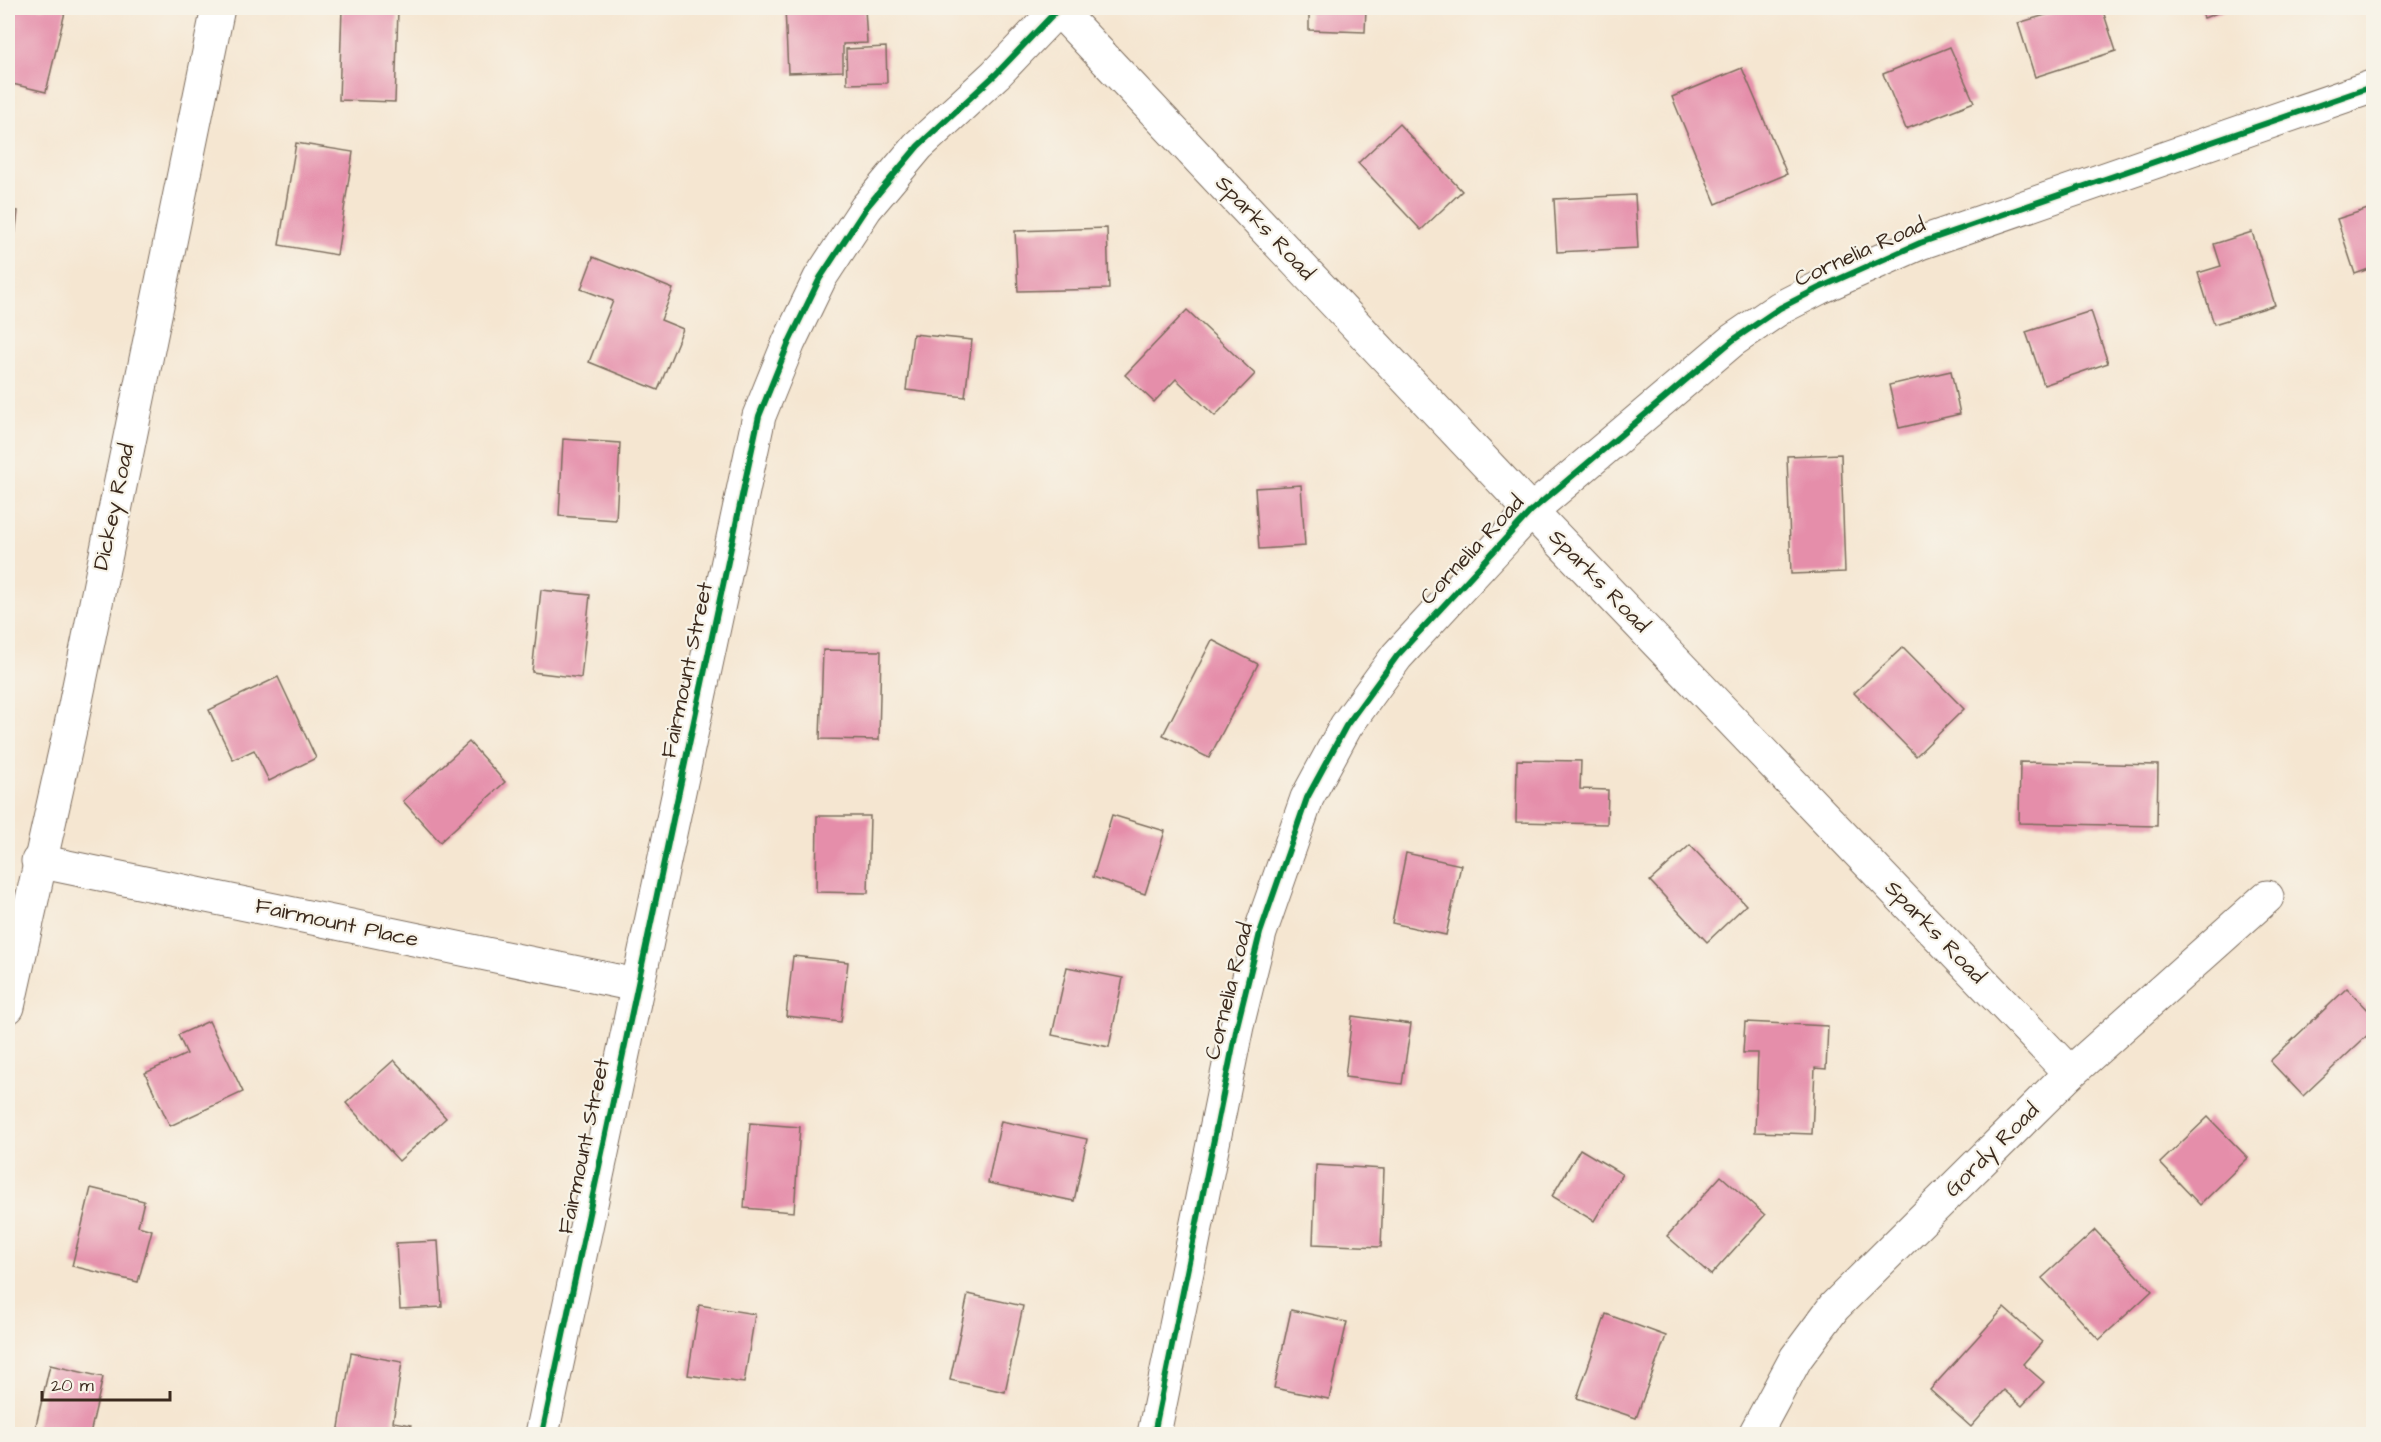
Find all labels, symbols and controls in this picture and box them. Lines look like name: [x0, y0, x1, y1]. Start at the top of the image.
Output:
street label: Sparks Road: [1208, 169, 1322, 287]
street label: Cornelia Road: [1790, 209, 1930, 295]
street label: Dickey Road: [85, 441, 143, 573]
street label: Cornelia Road: [1413, 488, 1531, 612]
street label: Sparks Road: [1541, 522, 1657, 640]
street label: Fairmount Street: [653, 579, 721, 761]
street label: Sparks Road: [1877, 873, 1993, 991]
street label: Fairmount Place: [253, 891, 421, 955]
street label: Cornelia Road: [1197, 919, 1261, 1063]
street label: Fairmount Street: [550, 1055, 618, 1237]
street label: Gordy Road: [1938, 1096, 2047, 1205]
scale bar: [42, 1364, 170, 1402]
text: 20 m: [51, 1373, 94, 1398]

